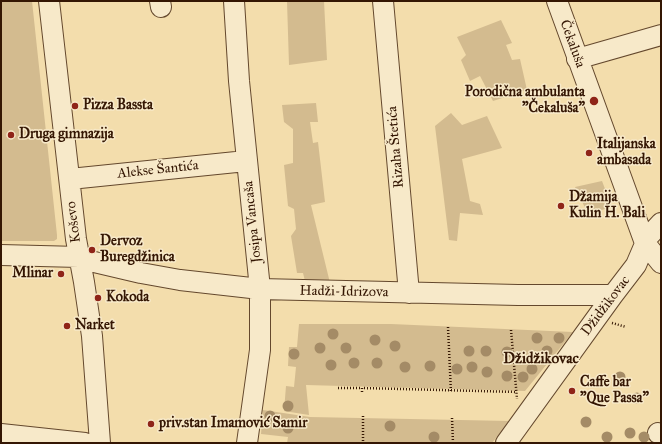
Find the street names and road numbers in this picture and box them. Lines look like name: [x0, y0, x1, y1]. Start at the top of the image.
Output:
street label: Čekaluša: [556, 18, 588, 70]
street label: Rizaha Štetića: [384, 105, 408, 189]
street label: Alekse Šantića: [117, 157, 199, 183]
street label: Josipa Vancaša: [240, 180, 266, 264]
street label: Koševo: [63, 200, 85, 244]
street label: Džidžikovac: [578, 273, 634, 339]
street label: Hadži-Idrizova: [299, 283, 389, 301]

